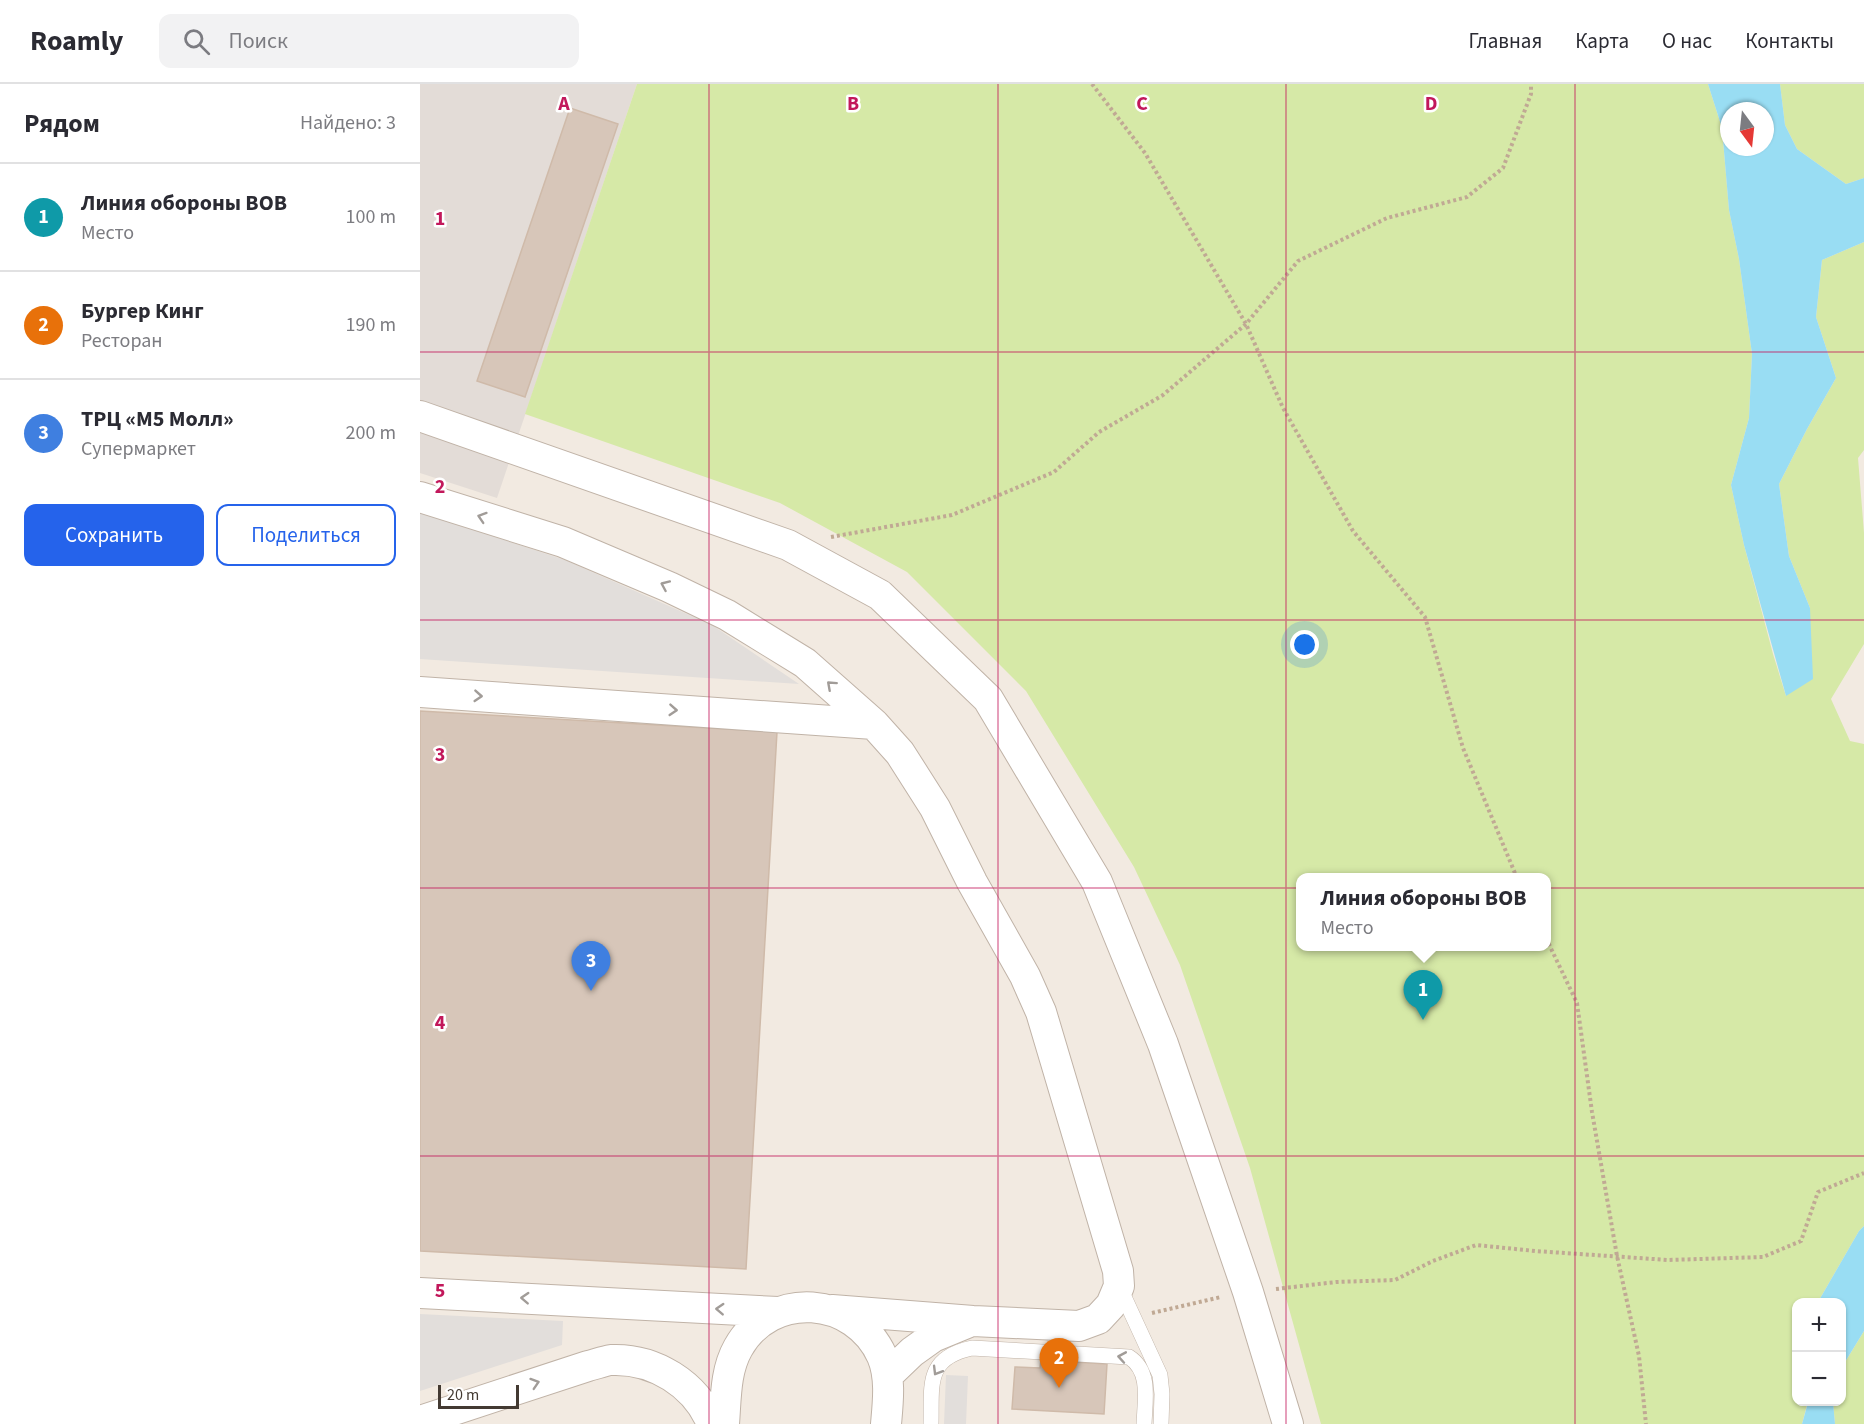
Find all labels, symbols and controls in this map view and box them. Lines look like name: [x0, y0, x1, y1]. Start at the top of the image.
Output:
search box: [159, 14, 579, 68]
text: Roamly: [30, 21, 123, 61]
icon: search: [180, 25, 213, 58]
text: Поиск: [228, 25, 288, 57]
text: Главная: [1469, 26, 1542, 56]
text: Карта: [1575, 26, 1629, 56]
text: О нас: [1662, 26, 1712, 56]
text: Контакты: [1745, 26, 1834, 56]
text: A: [557, 90, 570, 118]
text: B: [847, 90, 859, 118]
text: C: [1136, 90, 1148, 118]
text: D: [1425, 90, 1437, 118]
north arrow: [1720, 102, 1774, 156]
text: Рядом: [24, 105, 100, 142]
text: Найдено: 3: [300, 109, 396, 137]
text: Линия обороны ВОВ: [81, 187, 287, 219]
text: 1: [38, 203, 49, 231]
text: 100 m: [346, 203, 396, 231]
text: 1: [435, 205, 445, 233]
text: Место: [81, 219, 134, 247]
text: Бургер Кинг: [81, 295, 204, 327]
text: 2: [38, 311, 49, 339]
text: 190 m: [346, 311, 396, 339]
text: Ресторан: [81, 327, 163, 355]
text: ТРЦ «М5 Молл»: [81, 403, 234, 435]
text: 3: [38, 419, 49, 447]
text: 200 m: [346, 419, 396, 447]
text: Супермаркет: [81, 435, 196, 463]
text: 2: [435, 473, 445, 501]
button: Сохранить: [24, 504, 204, 566]
button: Поделиться: [216, 504, 396, 566]
one-way arrow: [477, 511, 488, 524]
one-way arrow: [660, 580, 671, 592]
your location: [1290, 630, 1319, 659]
one-way arrow: [827, 681, 837, 692]
one-way arrow: [474, 689, 483, 702]
one-way arrow: [668, 703, 677, 716]
text: 3: [435, 741, 445, 769]
popup: [1296, 873, 1551, 951]
text: Линия обороны ВОВ: [1320, 882, 1527, 914]
text: Место: [1320, 914, 1374, 942]
pin: 3: [572, 942, 610, 991]
pin: 1: [1404, 970, 1442, 1020]
text: 4: [435, 1009, 446, 1037]
text: 5: [435, 1277, 445, 1305]
one-way arrow: [521, 1292, 530, 1305]
map controls: [1792, 1298, 1846, 1406]
button: +: [1792, 1298, 1846, 1352]
one-way arrow: [715, 1302, 724, 1315]
pin: 2: [1040, 1338, 1078, 1388]
one-way arrow: [1118, 1352, 1127, 1364]
button: −: [1792, 1352, 1846, 1406]
one-way arrow: [933, 1364, 944, 1375]
one-way arrow: [529, 1378, 540, 1390]
scale bar: [438, 1382, 519, 1410]
text: 20 m: [447, 1384, 479, 1406]

